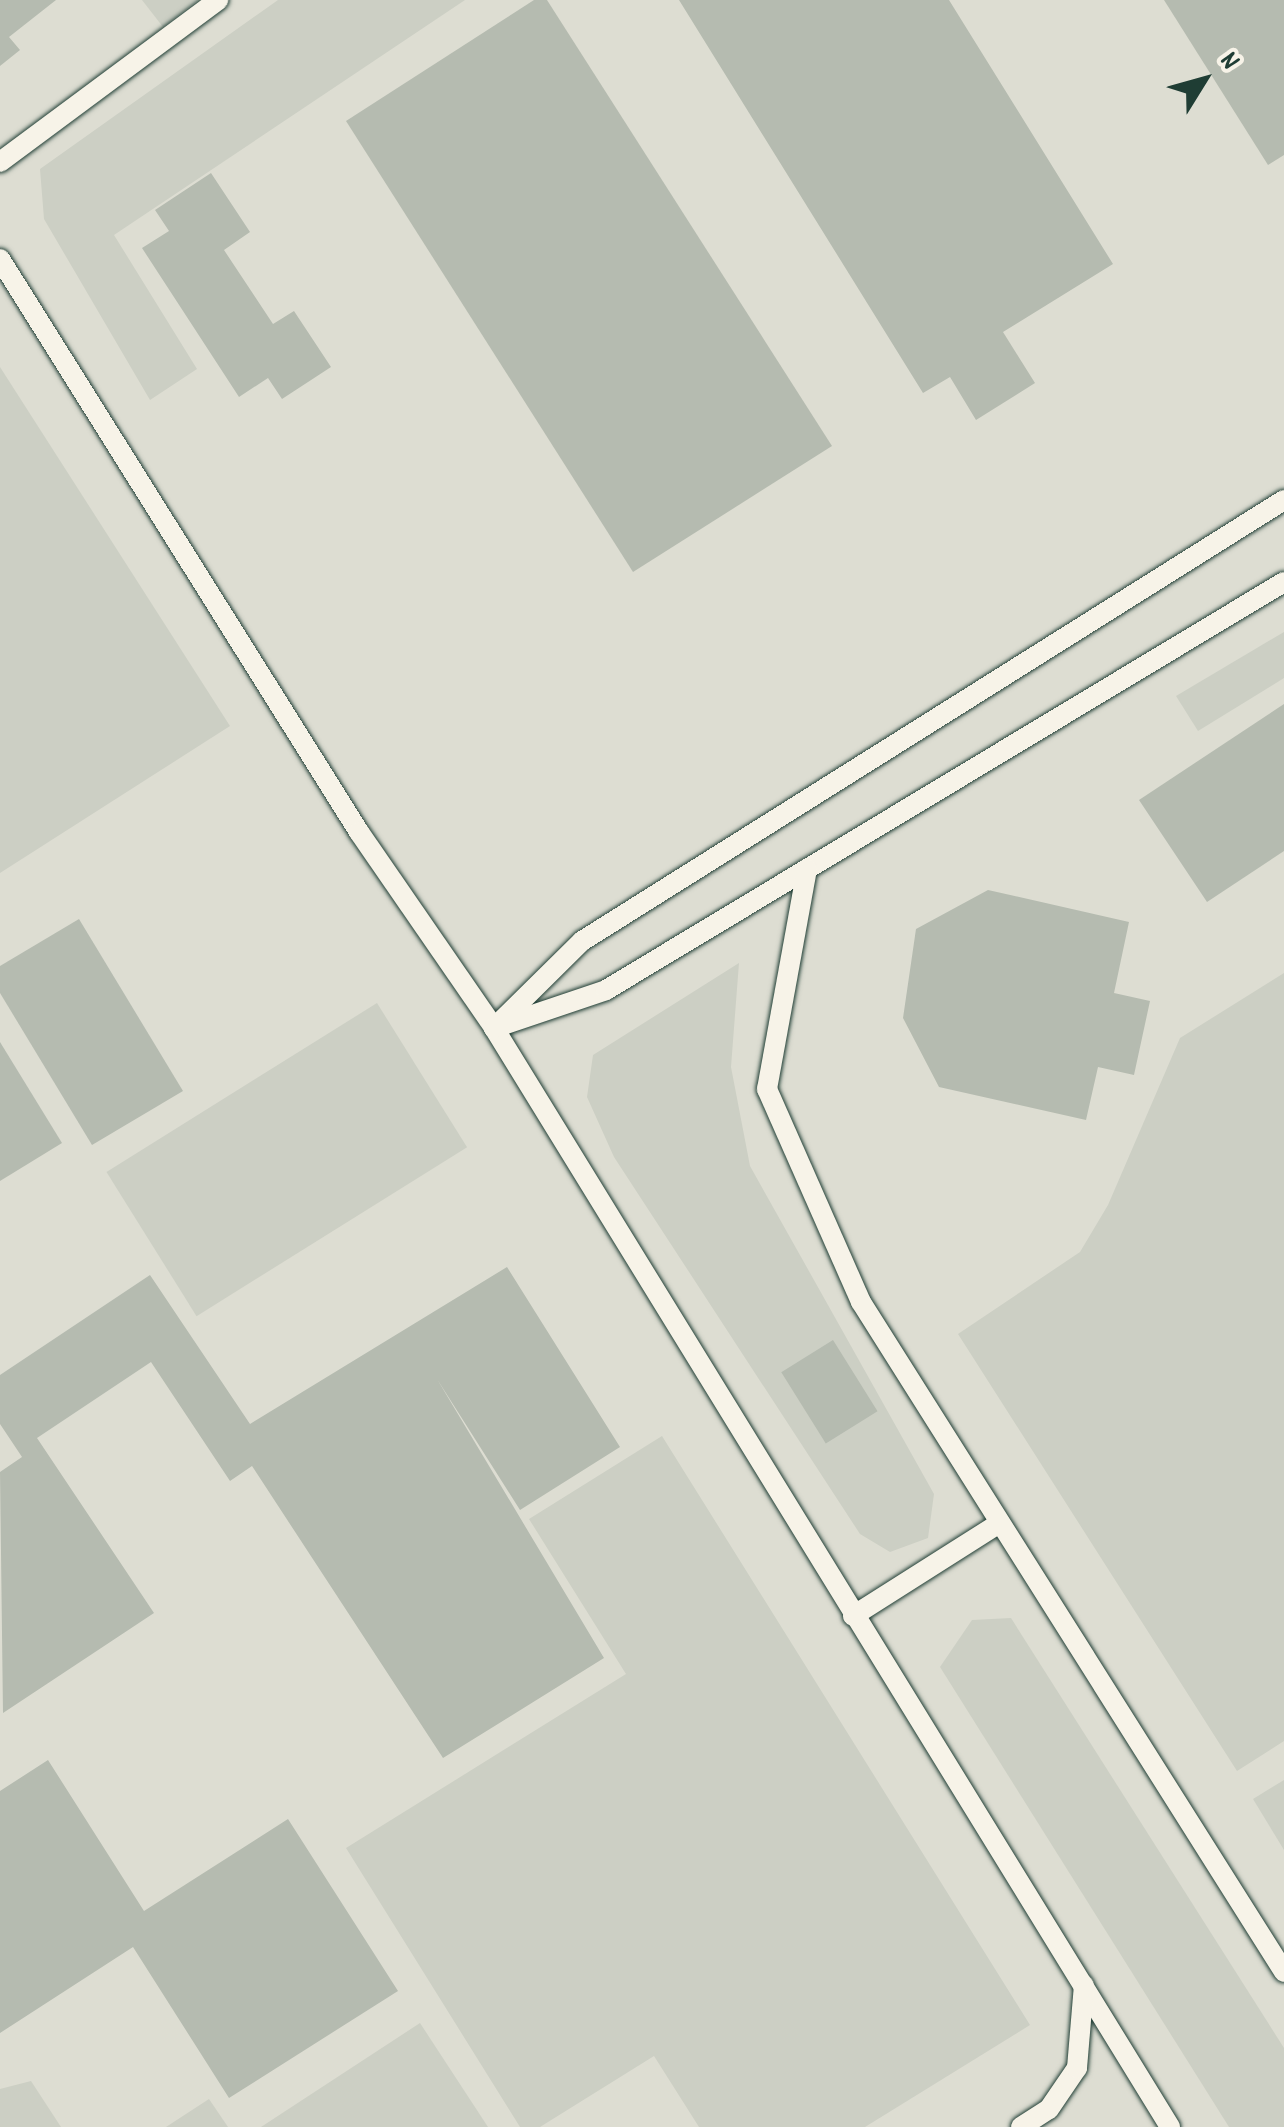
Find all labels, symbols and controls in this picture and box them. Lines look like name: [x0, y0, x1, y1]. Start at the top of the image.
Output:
north arrow: [1154, 30, 1254, 130]
text: N: [1208, 44, 1248, 80]

